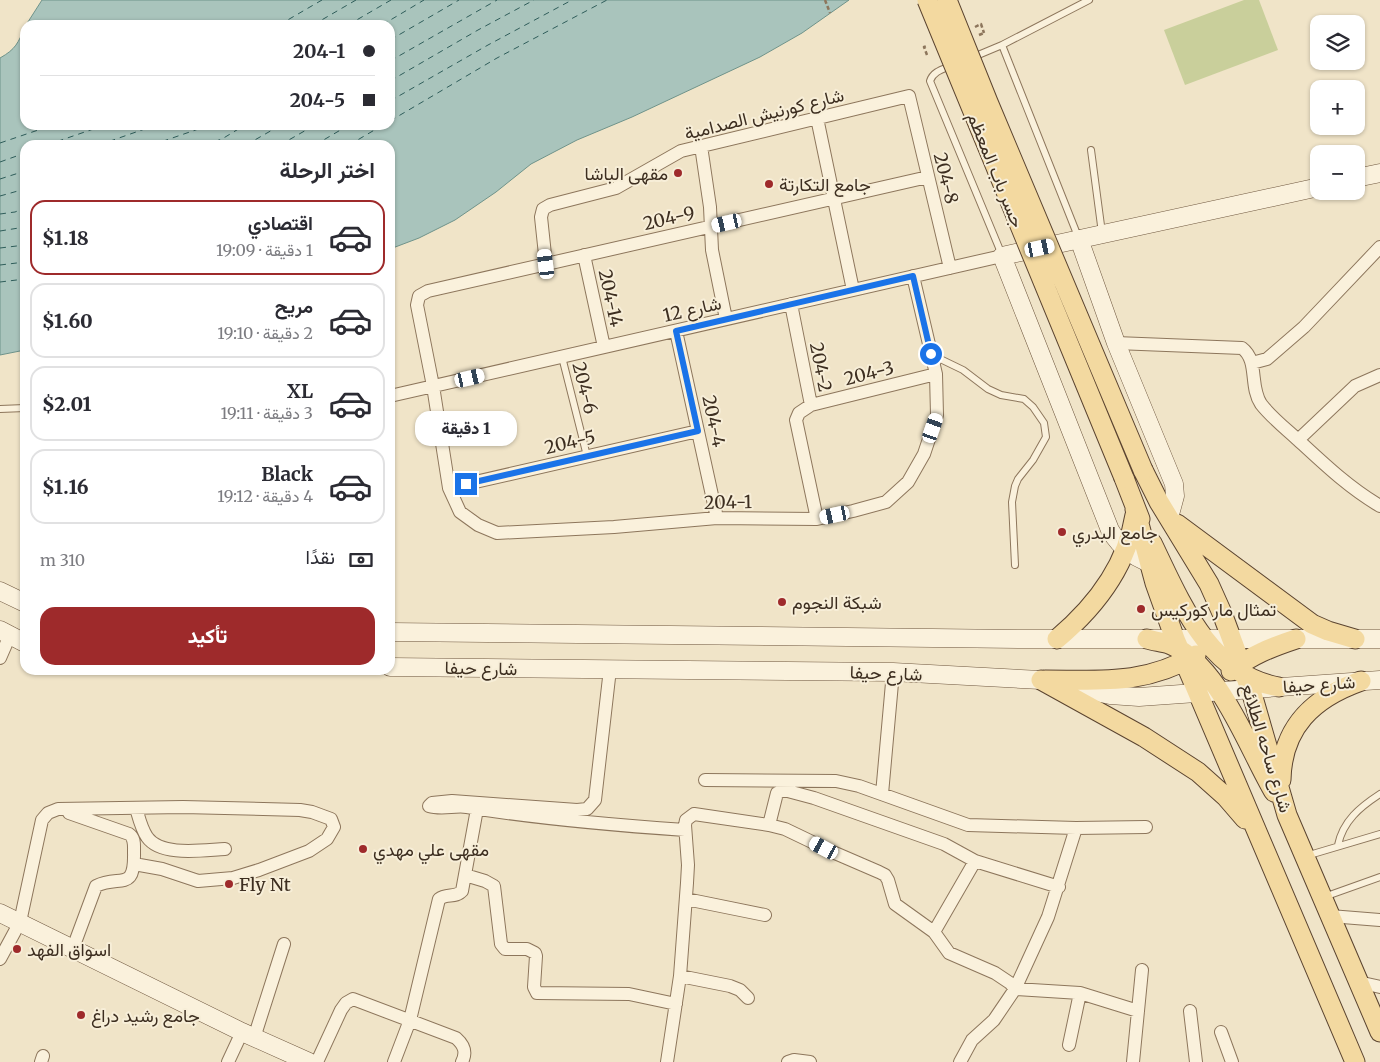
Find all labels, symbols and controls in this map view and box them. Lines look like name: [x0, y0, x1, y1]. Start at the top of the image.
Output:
map controls: [1310, 15, 1365, 200]
button: layers: [1310, 15, 1365, 70]
text: 204-1: [293, 39, 345, 63]
button: +: [1310, 80, 1365, 135]
street label: شارع كورنيش الصدامية: [682, 83, 846, 146]
text: 204-5: [290, 88, 345, 112]
street label: جسر باب المعظم: [962, 109, 1030, 231]
button: −: [1310, 145, 1365, 200]
street label: 204-8: [929, 150, 963, 206]
text: اختر الرحلة: [280, 156, 375, 184]
place label: مقهى الباشا: [585, 162, 668, 185]
marker: مقهى الباشا: [672, 167, 684, 179]
place label: جامع التكارتة: [779, 173, 871, 197]
marker: جامع التكارتة: [763, 178, 775, 190]
street label: 204-9: [641, 201, 697, 235]
text: اقتصادي: [248, 211, 313, 235]
car: [710, 212, 743, 234]
icon: car: [328, 215, 373, 260]
text: $1.18: [42, 226, 89, 250]
car: [1023, 238, 1056, 258]
text: 1 دقيقة · 19:09: [216, 240, 313, 260]
car: [536, 248, 555, 280]
street label: 204-14: [594, 267, 628, 329]
street label: شارع 12: [661, 291, 724, 328]
text: مريح: [275, 294, 313, 318]
icon: car: [328, 298, 373, 343]
text: $1.60: [42, 309, 93, 333]
text: 2 دقيقة · 19:10: [217, 323, 313, 343]
street label: 204-2: [805, 340, 837, 394]
route start: [920, 343, 942, 365]
street label: 204-3: [842, 356, 896, 390]
street label: 204-6: [567, 360, 603, 416]
car: [453, 367, 486, 389]
text: XL: [287, 379, 313, 403]
icon: car: [328, 381, 373, 426]
text: $2.01: [42, 392, 91, 416]
street label: 204-4: [697, 393, 731, 449]
text: 3 دقيقة · 19:11: [220, 403, 313, 423]
car: [921, 411, 944, 445]
callout: 1 دقيقة: [415, 412, 517, 446]
text: 1 دقيقة: [441, 418, 491, 438]
street label: 204-5: [542, 425, 598, 459]
text: Black: [261, 462, 313, 486]
icon: car: [328, 464, 373, 509]
route end: [455, 473, 477, 495]
text: $1.16: [42, 475, 89, 499]
text: 4 دقيقة · 19:12: [217, 486, 313, 506]
street label: 204-1: [704, 490, 752, 514]
car: [818, 505, 851, 525]
place label: جامع البدري: [1072, 521, 1157, 548]
marker: جامع البدري: [1056, 526, 1068, 538]
text: نقدًا: [306, 545, 335, 569]
icon: cash: [347, 546, 375, 574]
text: 310 m: [40, 550, 85, 570]
place label: شبكة النجوم: [792, 591, 882, 615]
marker: شبكة النجوم: [776, 596, 788, 608]
place label: تمثال مار كوركيس: [1151, 598, 1276, 621]
marker: تمثال مار كوركيس: [1135, 603, 1147, 615]
button: تأكيد: [40, 607, 375, 665]
street label: شارع حيفا: [444, 656, 518, 681]
street label: شارع حيفا: [849, 660, 923, 687]
street label: شارع حيفا: [1282, 670, 1356, 699]
street label: شارع ساحه الطلائع: [1235, 681, 1298, 816]
car: [807, 834, 840, 862]
place label: مقهى علي مهدي: [373, 838, 489, 865]
marker: مقهى علي مهدي: [357, 843, 369, 855]
place label: Fly Nt: [239, 873, 291, 896]
marker: Fly Nt: [223, 878, 235, 890]
place label: اسواق الفهد: [27, 938, 111, 961]
marker: اسواق الفهد: [11, 943, 23, 955]
place label: جامع رشيد دراغ: [91, 1004, 200, 1028]
marker: جامع رشيد دراغ: [75, 1009, 87, 1021]

